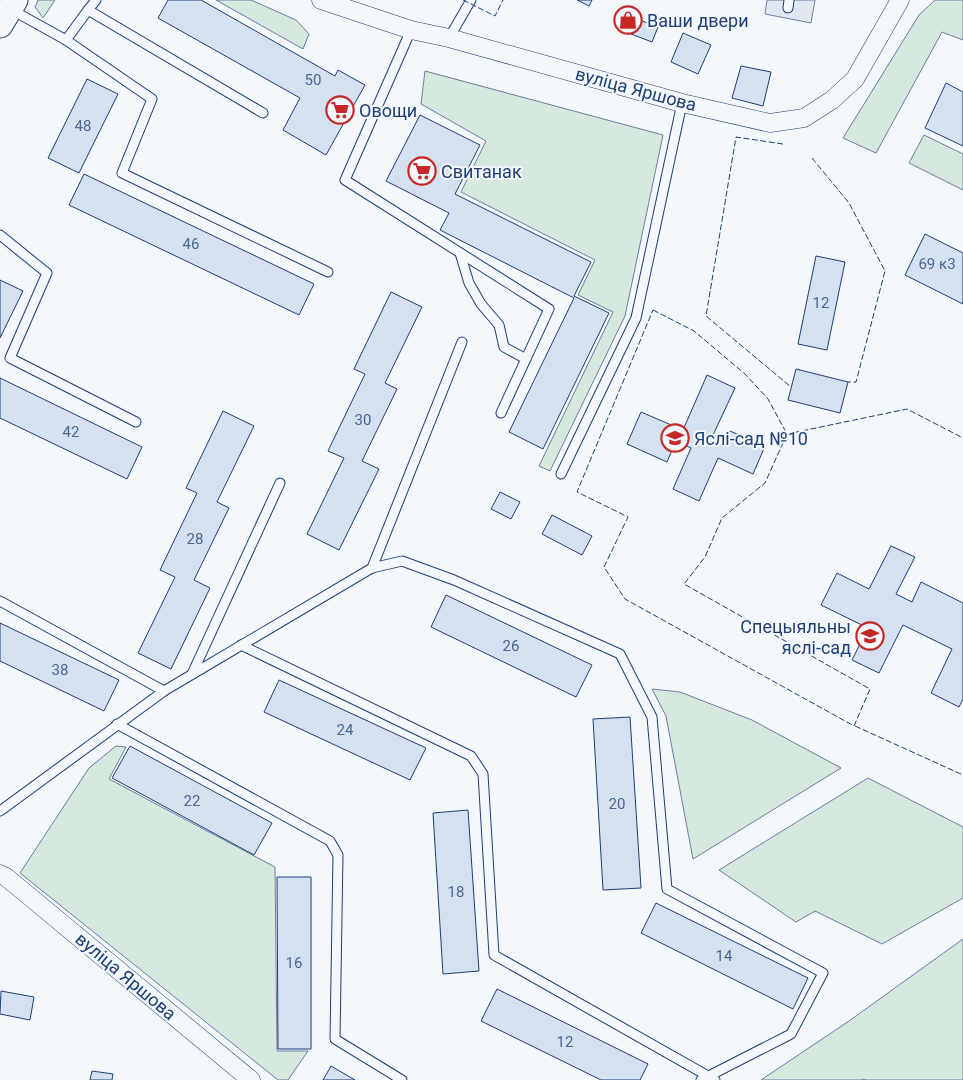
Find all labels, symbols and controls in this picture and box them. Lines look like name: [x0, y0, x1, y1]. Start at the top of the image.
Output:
shop icon: Ваши двери: [613, 5, 643, 35]
place label: Ваши двери: [647, 10, 749, 31]
street label: вуліца Яршова: [573, 63, 699, 115]
house number: 50: [305, 71, 321, 89]
supermarket icon: Овощи: [325, 95, 355, 125]
place label: Овощи: [359, 100, 417, 121]
house number: 48: [75, 117, 91, 135]
supermarket icon: Свитанак: [407, 156, 437, 186]
place label: Свитанак: [441, 161, 522, 182]
house number: 46: [183, 235, 199, 253]
house number: 69 к3: [918, 255, 956, 273]
house number: 12: [813, 294, 829, 312]
house number: 30: [355, 411, 371, 429]
house number: 42: [63, 423, 79, 441]
school or university icon: Яслі-сад №10: [660, 423, 690, 453]
place label: Яслі-сад №10: [694, 428, 808, 449]
house number: 28: [187, 530, 203, 548]
place label: Спецыяльны яслі-сад: [740, 616, 851, 658]
school or university icon: Спецыяльны яслі-сад: [855, 621, 885, 651]
house number: 26: [503, 637, 519, 655]
house number: 38: [52, 661, 68, 679]
house number: 24: [337, 721, 354, 739]
house number: 22: [184, 792, 200, 810]
house number: 20: [609, 795, 625, 813]
house number: 18: [448, 883, 464, 901]
street label: вуліца Яршова: [72, 928, 180, 1024]
house number: 14: [716, 947, 733, 965]
house number: 16: [286, 954, 302, 972]
house number: 12: [557, 1033, 573, 1051]

